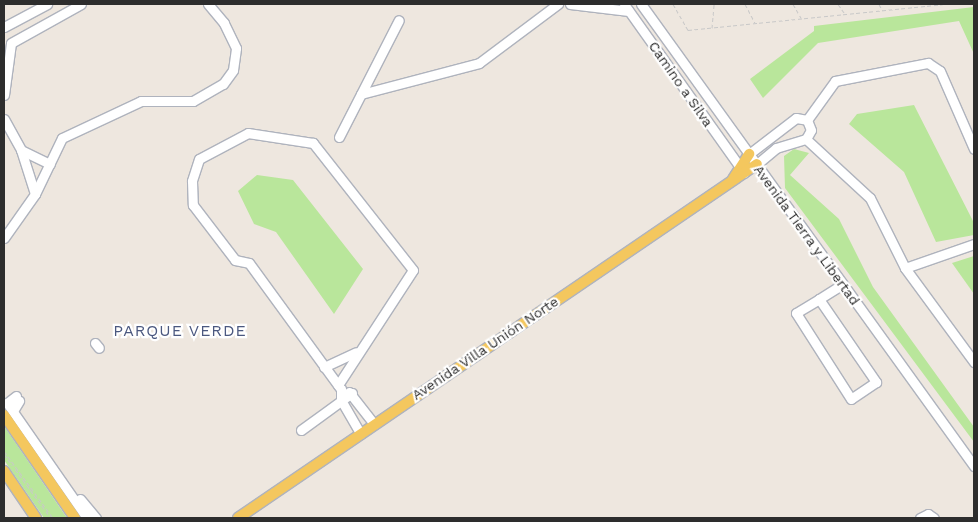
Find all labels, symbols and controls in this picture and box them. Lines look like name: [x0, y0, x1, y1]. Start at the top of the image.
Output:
street label: Camino a Silva: [645, 38, 717, 130]
street label: Avenida Tierra y Libertad: [750, 161, 864, 309]
street label: Avenida Villa Unión Norte: [408, 292, 562, 404]
district label: PARQUE VERDE: [111, 321, 249, 341]

